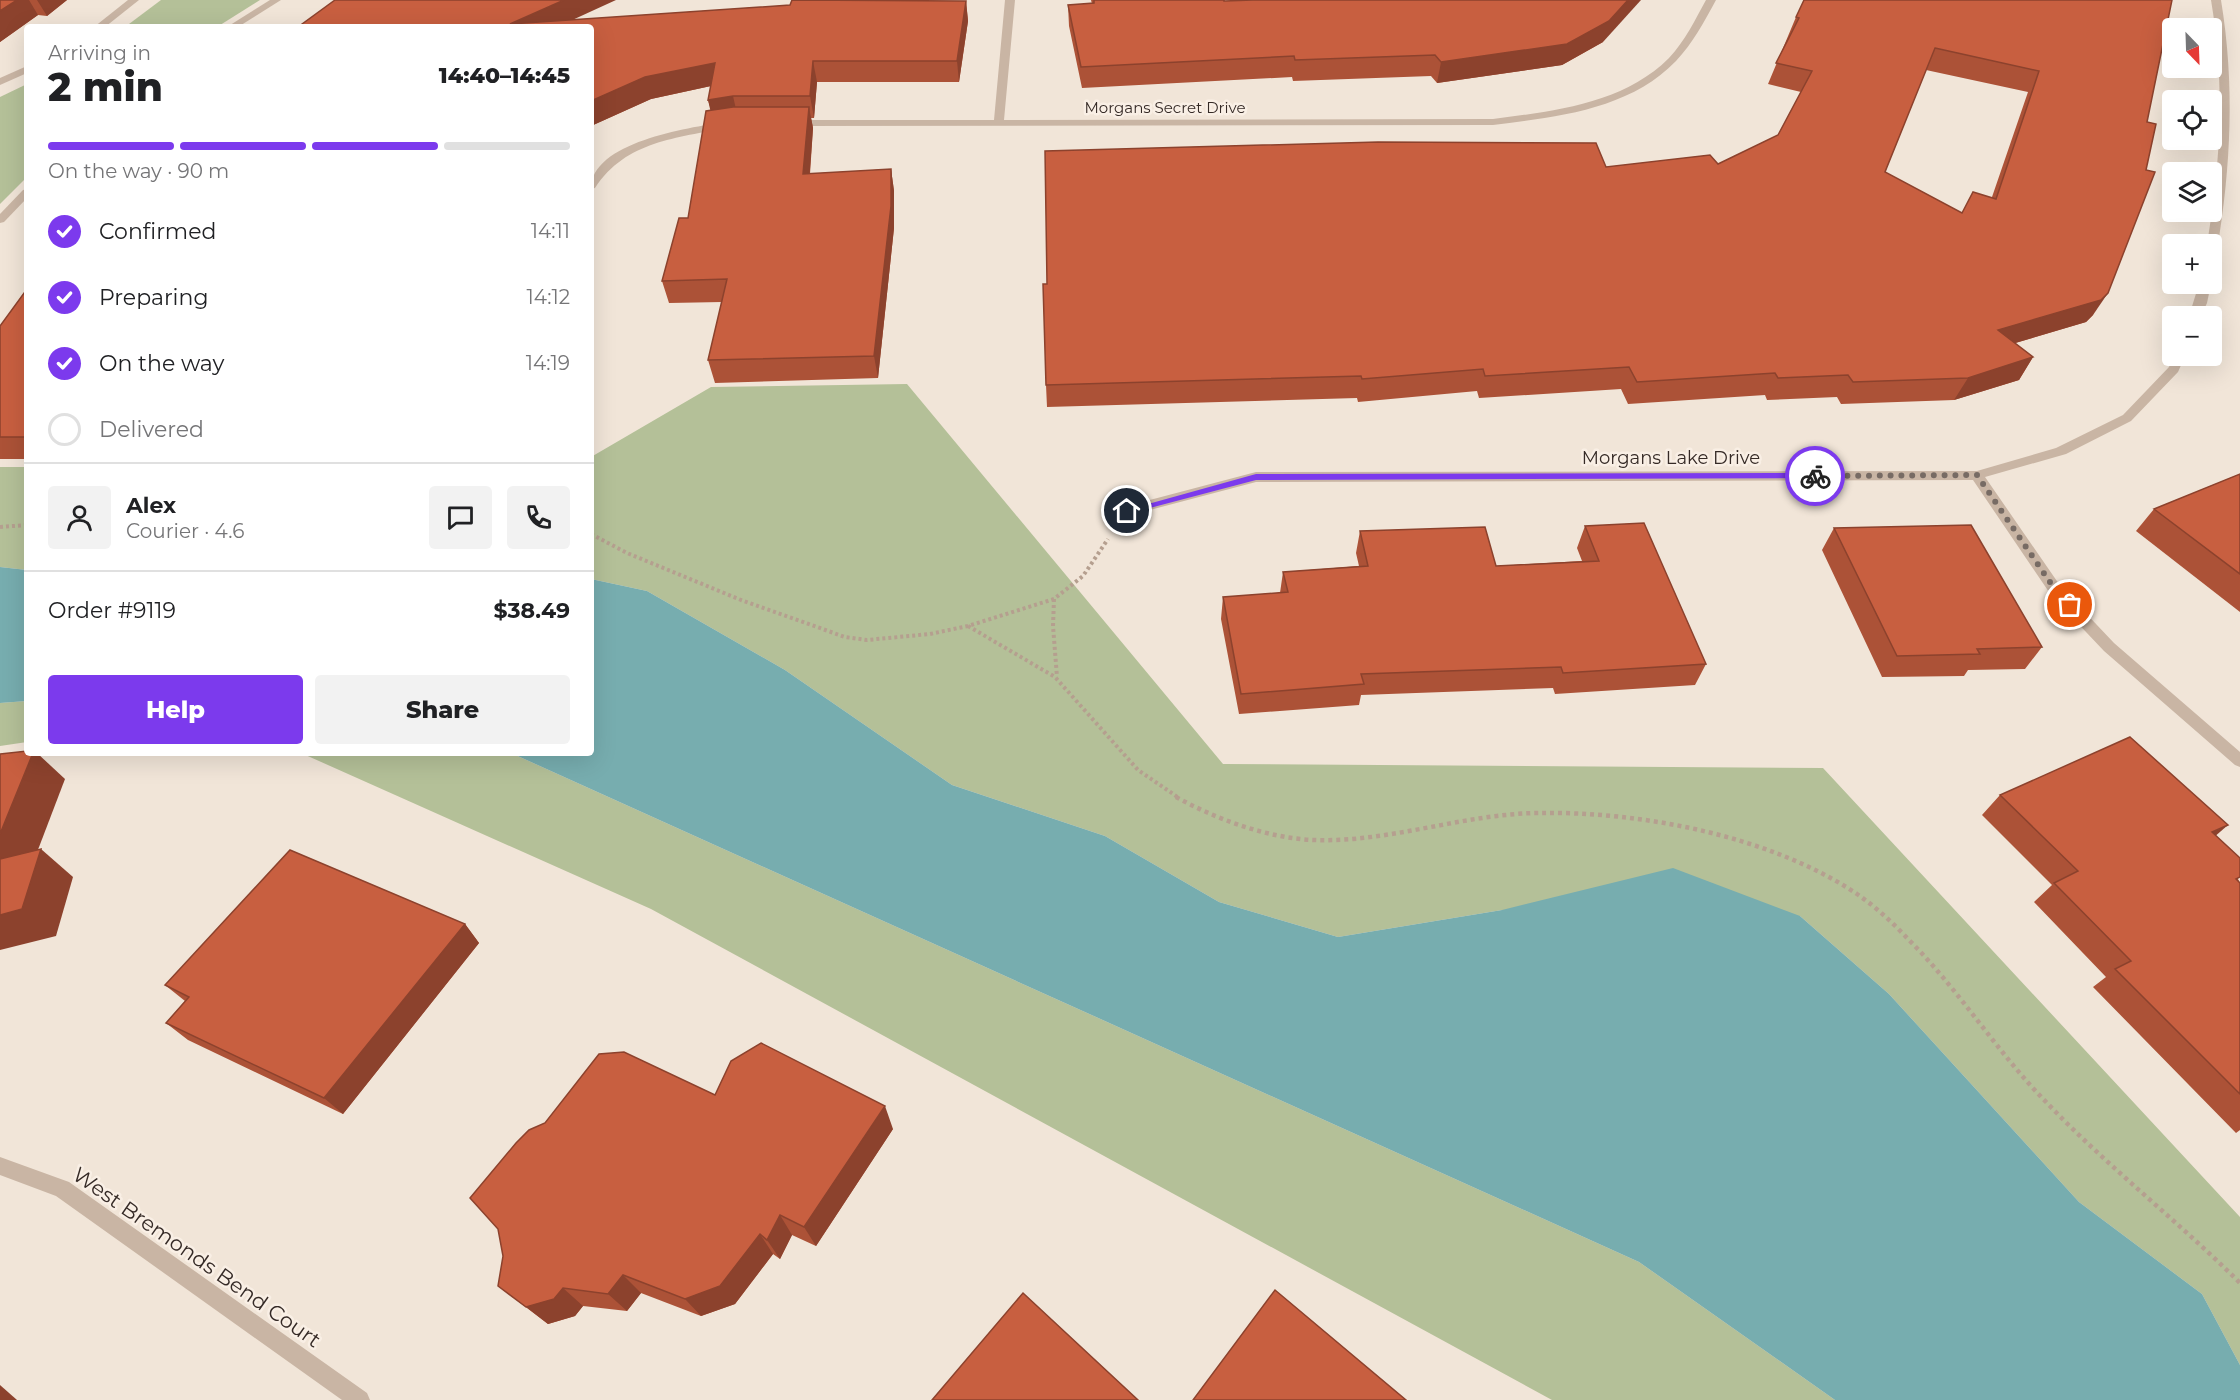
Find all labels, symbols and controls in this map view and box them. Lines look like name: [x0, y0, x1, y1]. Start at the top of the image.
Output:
north arrow: [2162, 18, 2222, 78]
map controls: [2162, 18, 2222, 366]
text: Arriving in: [48, 41, 151, 65]
text: 14:40–14:45: [439, 62, 570, 89]
text: 2 min: [48, 63, 163, 111]
button: locate: [2162, 90, 2222, 150]
street label: Morgans Secret Drive: [1085, 98, 1246, 117]
text: On the way · 90 m: [48, 159, 229, 183]
button: layers: [2162, 162, 2222, 222]
icon: check: [48, 215, 81, 248]
text: Confirmed: [99, 218, 216, 245]
text: 14:11: [531, 219, 570, 243]
button: +: [2162, 234, 2222, 294]
icon: check: [48, 281, 81, 314]
text: Preparing: [99, 284, 208, 311]
text: 14:12: [527, 285, 570, 309]
button: −: [2162, 306, 2222, 366]
icon: check: [48, 347, 81, 380]
text: On the way: [99, 350, 224, 377]
text: 14:19: [526, 351, 570, 375]
text: Delivered: [99, 416, 204, 443]
courier: [1785, 446, 1845, 506]
street label: Morgans Lake Drive: [1582, 447, 1760, 469]
icon: bike: [1799, 460, 1832, 493]
pin: [1101, 485, 1152, 536]
button: person: [48, 486, 111, 549]
button: chat: [429, 486, 492, 549]
button: phone: [507, 486, 570, 549]
text: Alex: [126, 492, 176, 519]
icon: home: [1110, 494, 1143, 527]
text: Courier · 4.6: [126, 519, 244, 543]
pin: [2044, 579, 2095, 630]
icon: bag: [2053, 588, 2086, 621]
text: Order #9119: [48, 597, 176, 624]
text: $38.49: [493, 597, 570, 624]
button: Help: [48, 675, 303, 744]
button: Share: [315, 675, 570, 744]
street label: West Bremonds Bend Court: [68, 1162, 326, 1352]

